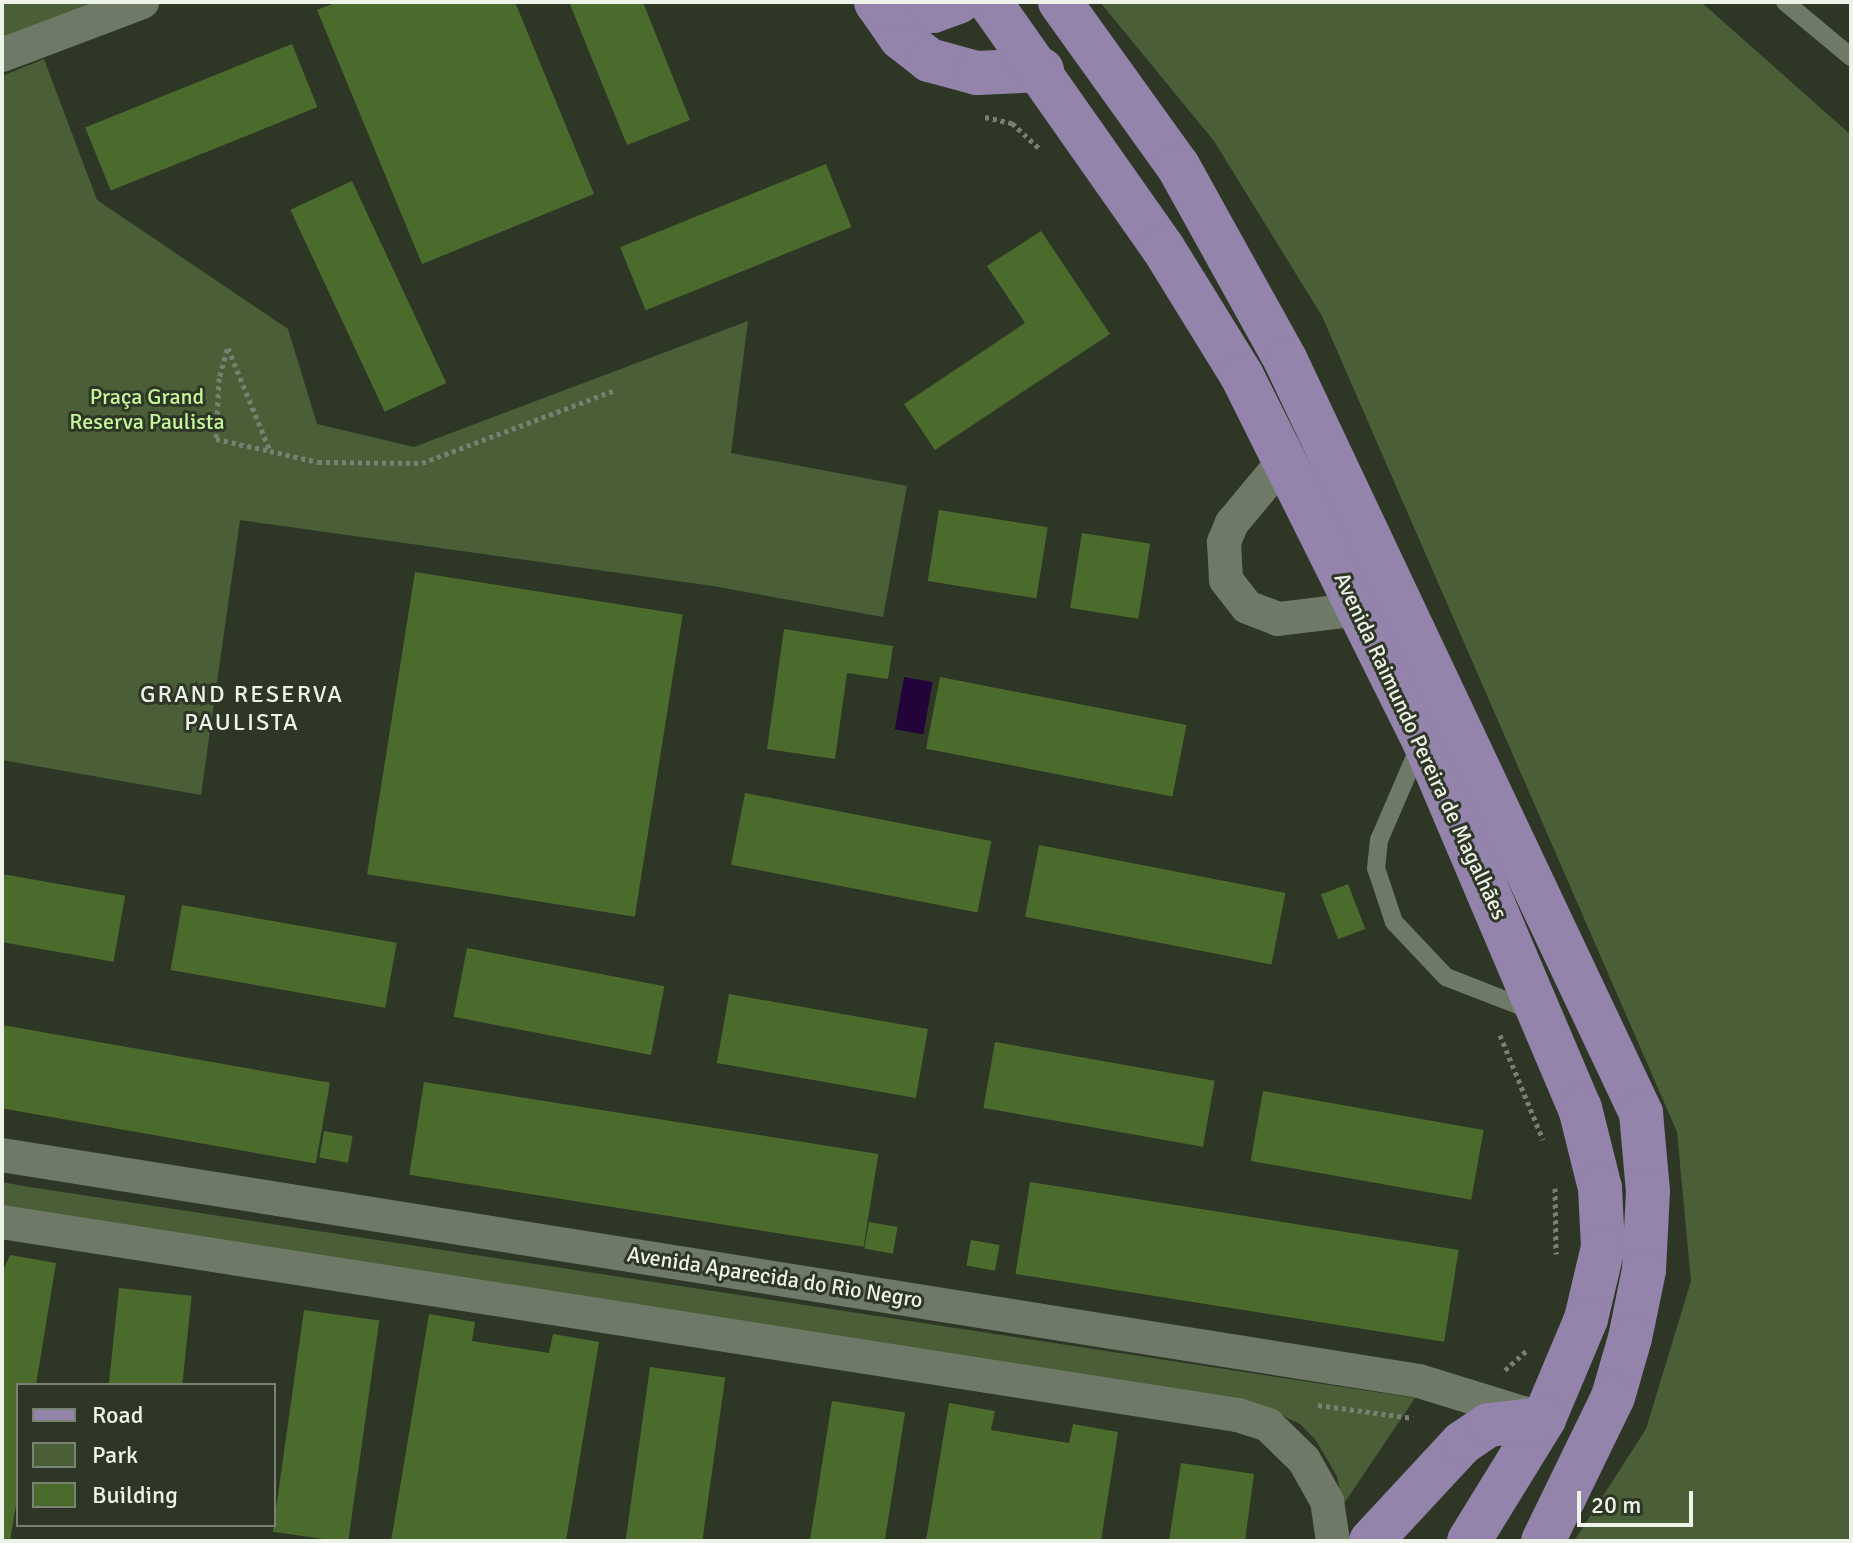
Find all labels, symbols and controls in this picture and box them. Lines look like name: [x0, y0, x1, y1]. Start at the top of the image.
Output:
park label: Praça Grand Reserva Paulista: [69, 383, 225, 434]
street label: Avenida Raimundo Pereira de Magalhães: [1329, 568, 1513, 924]
district label: GRAND RESERVA PAULISTA: [140, 681, 344, 737]
street label: Avenida Aparecida do Rio Negro: [625, 1241, 925, 1313]
legend: [16, 1383, 276, 1527]
text: Road: [92, 1400, 143, 1430]
text: Park: [92, 1440, 138, 1470]
scale bar: [1581, 1475, 1697, 1525]
text: Building: [92, 1480, 178, 1510]
text: 20 m: [1591, 1490, 1641, 1520]

